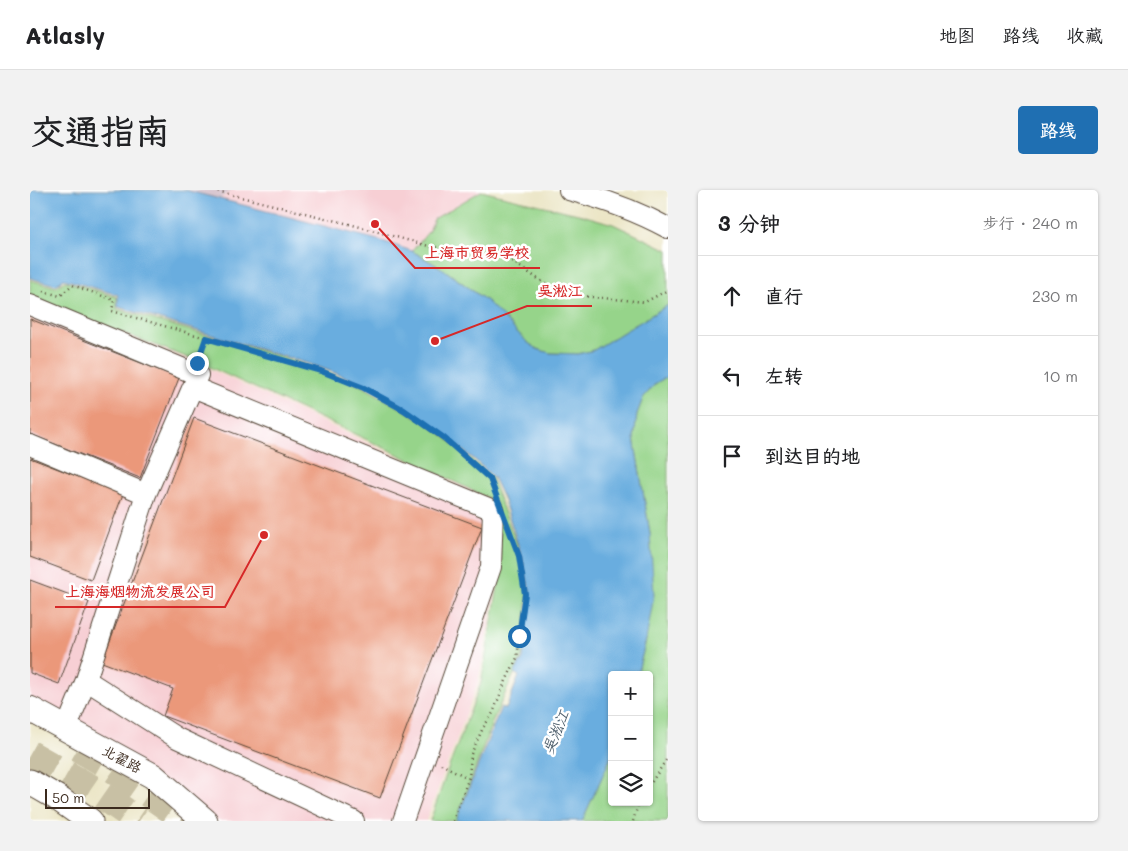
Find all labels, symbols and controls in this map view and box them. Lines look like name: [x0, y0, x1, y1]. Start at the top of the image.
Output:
text: Atlasly: [25, 19, 105, 50]
text: 地图: [939, 23, 975, 47]
text: 路线: [1003, 23, 1039, 47]
text: 收藏: [1067, 23, 1103, 47]
button: 路线: [1018, 106, 1098, 154]
text: 交通指南: [30, 107, 170, 153]
text: 3 分钟: [718, 209, 780, 236]
text: 步行 · 240 m: [983, 212, 1078, 233]
callout: 上海市贸易学校: [415, 238, 540, 268]
text: 上海市贸易学校: [424, 242, 530, 262]
callout: 吴淞江: [527, 276, 592, 306]
text: 吴淞江: [537, 280, 583, 300]
icon: ahead: [718, 282, 746, 310]
text: 直行: [765, 283, 803, 308]
text: 230 m: [1032, 285, 1078, 306]
route end: [186, 352, 209, 375]
icon: left: [718, 362, 746, 390]
text: 左转: [765, 363, 803, 388]
text: 10 m: [1043, 365, 1078, 386]
icon: arrive: [718, 442, 746, 470]
text: 到达目的地: [765, 443, 860, 468]
callout: 上海海烟物流发展公司: [55, 577, 225, 607]
text: 上海海烟物流发展公司: [65, 581, 215, 601]
route start: [508, 625, 531, 648]
map controls: [608, 671, 653, 806]
button: +: [608, 671, 653, 716]
water label: 吴淞江: [537, 706, 573, 756]
button: −: [608, 716, 653, 761]
street label: 北翟路: [99, 740, 145, 777]
button: layers: [608, 761, 653, 806]
scale bar: [45, 786, 150, 809]
text: 50 m: [52, 788, 84, 807]

